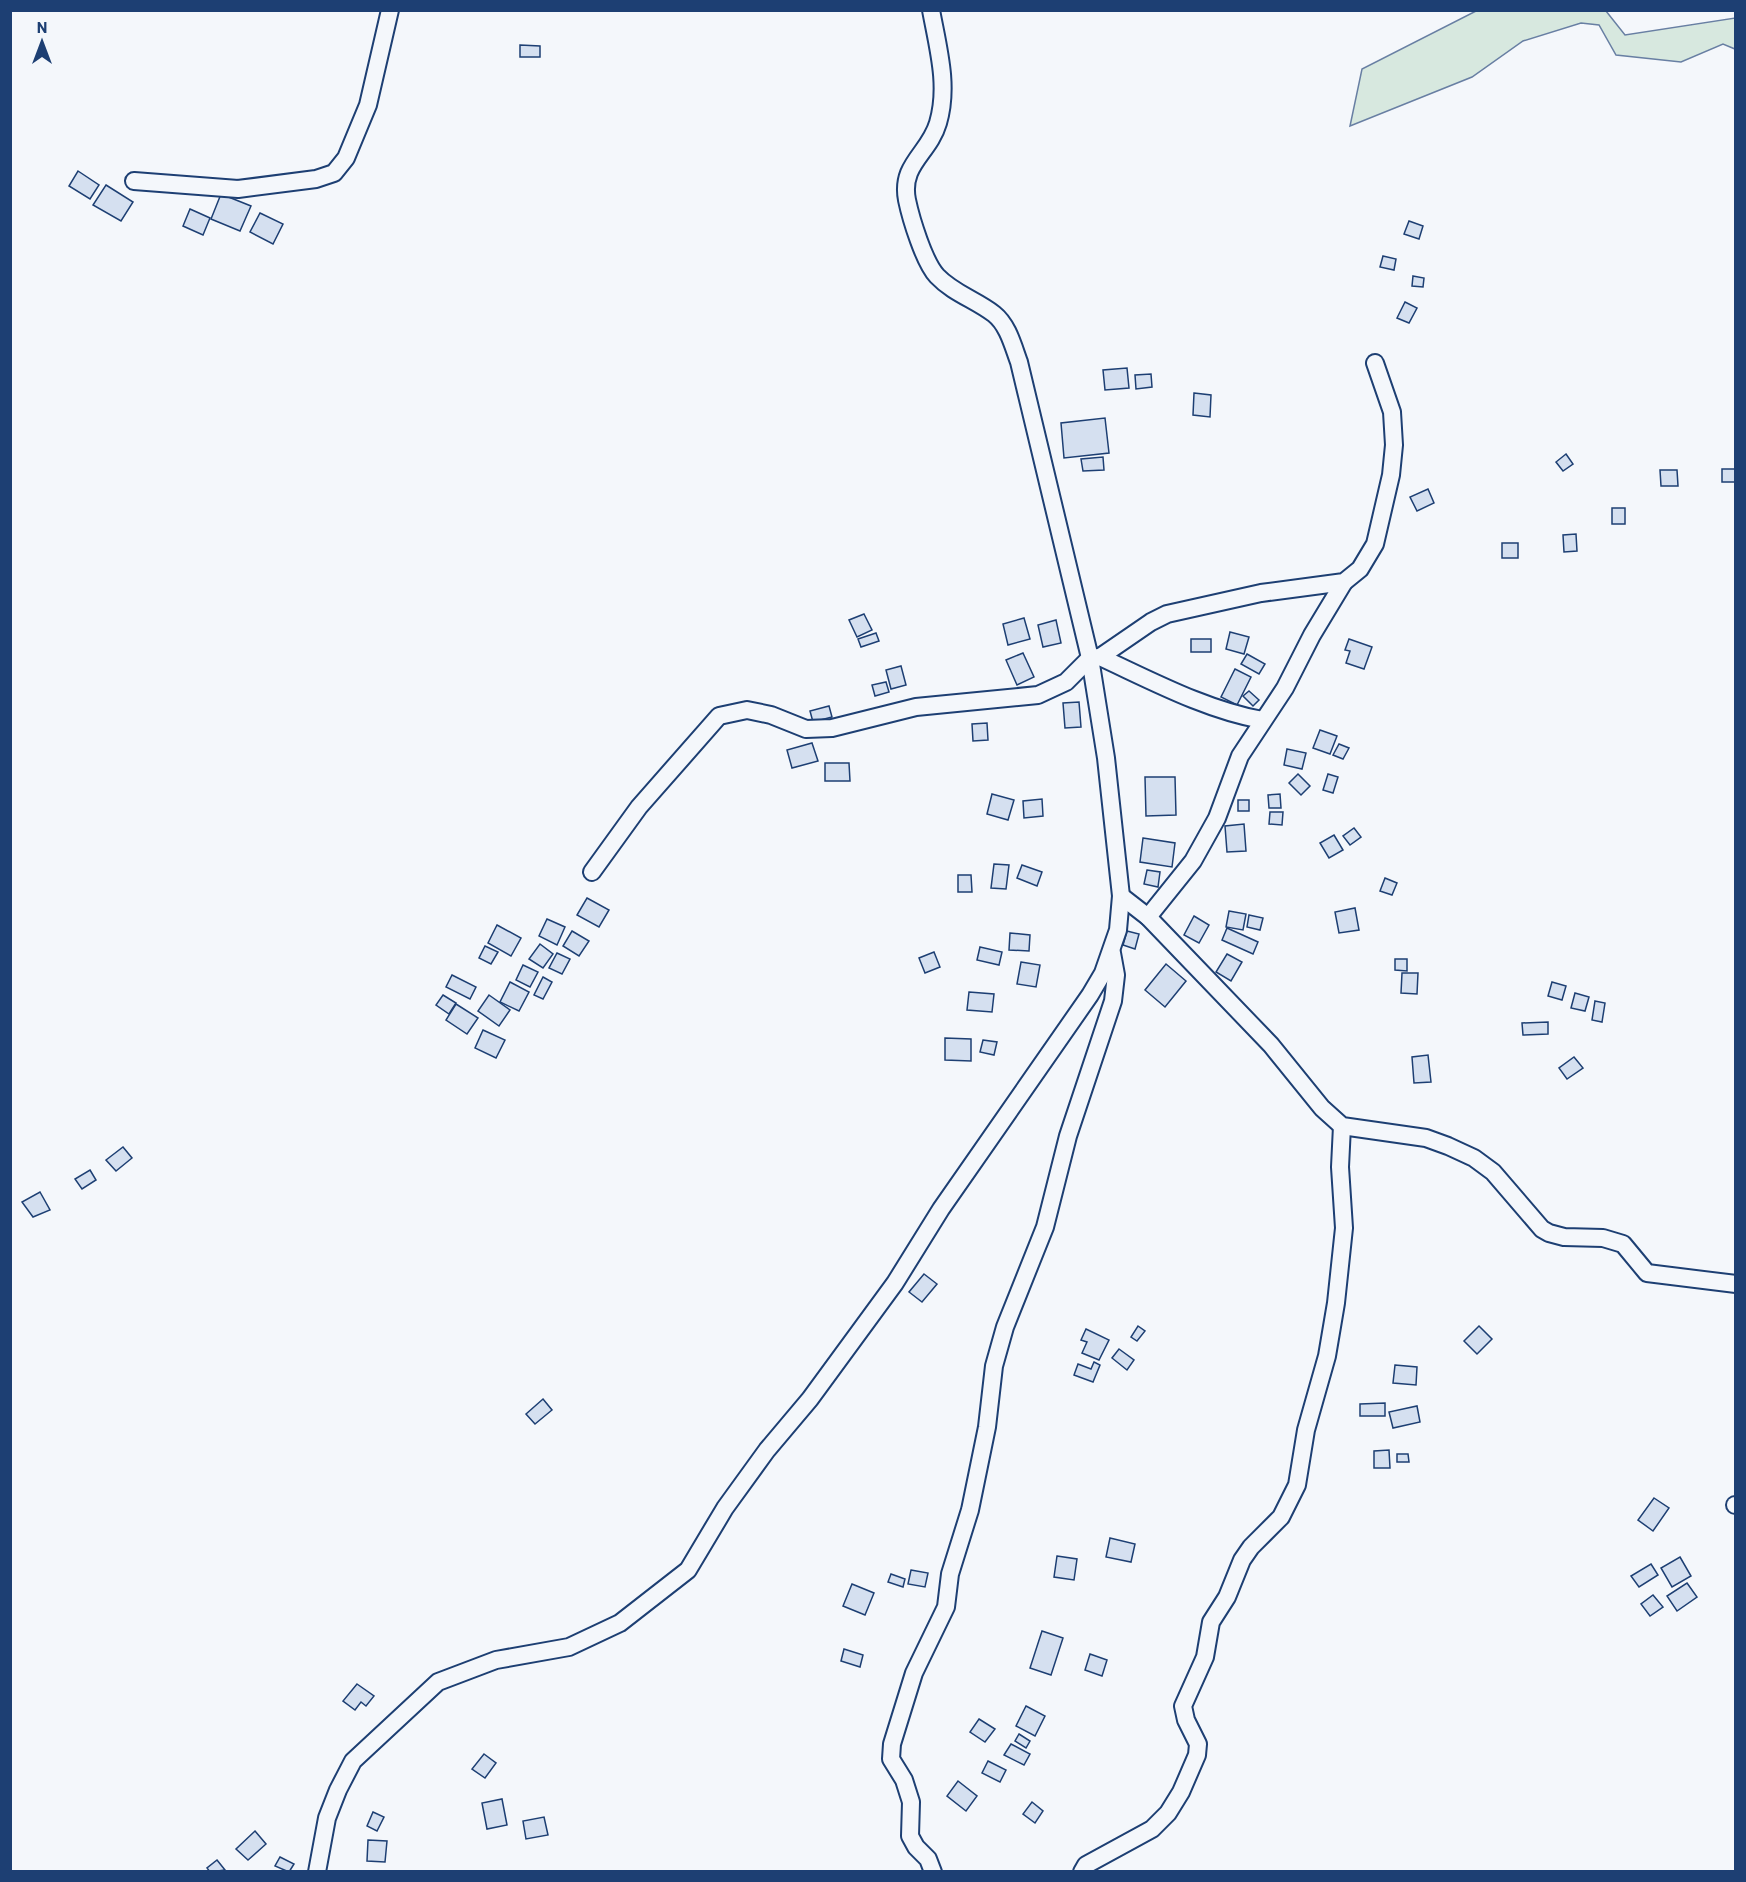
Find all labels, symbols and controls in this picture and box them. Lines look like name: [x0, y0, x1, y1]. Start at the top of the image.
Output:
north arrow: [12, 12, 72, 72]
text: N: [37, 17, 47, 36]

